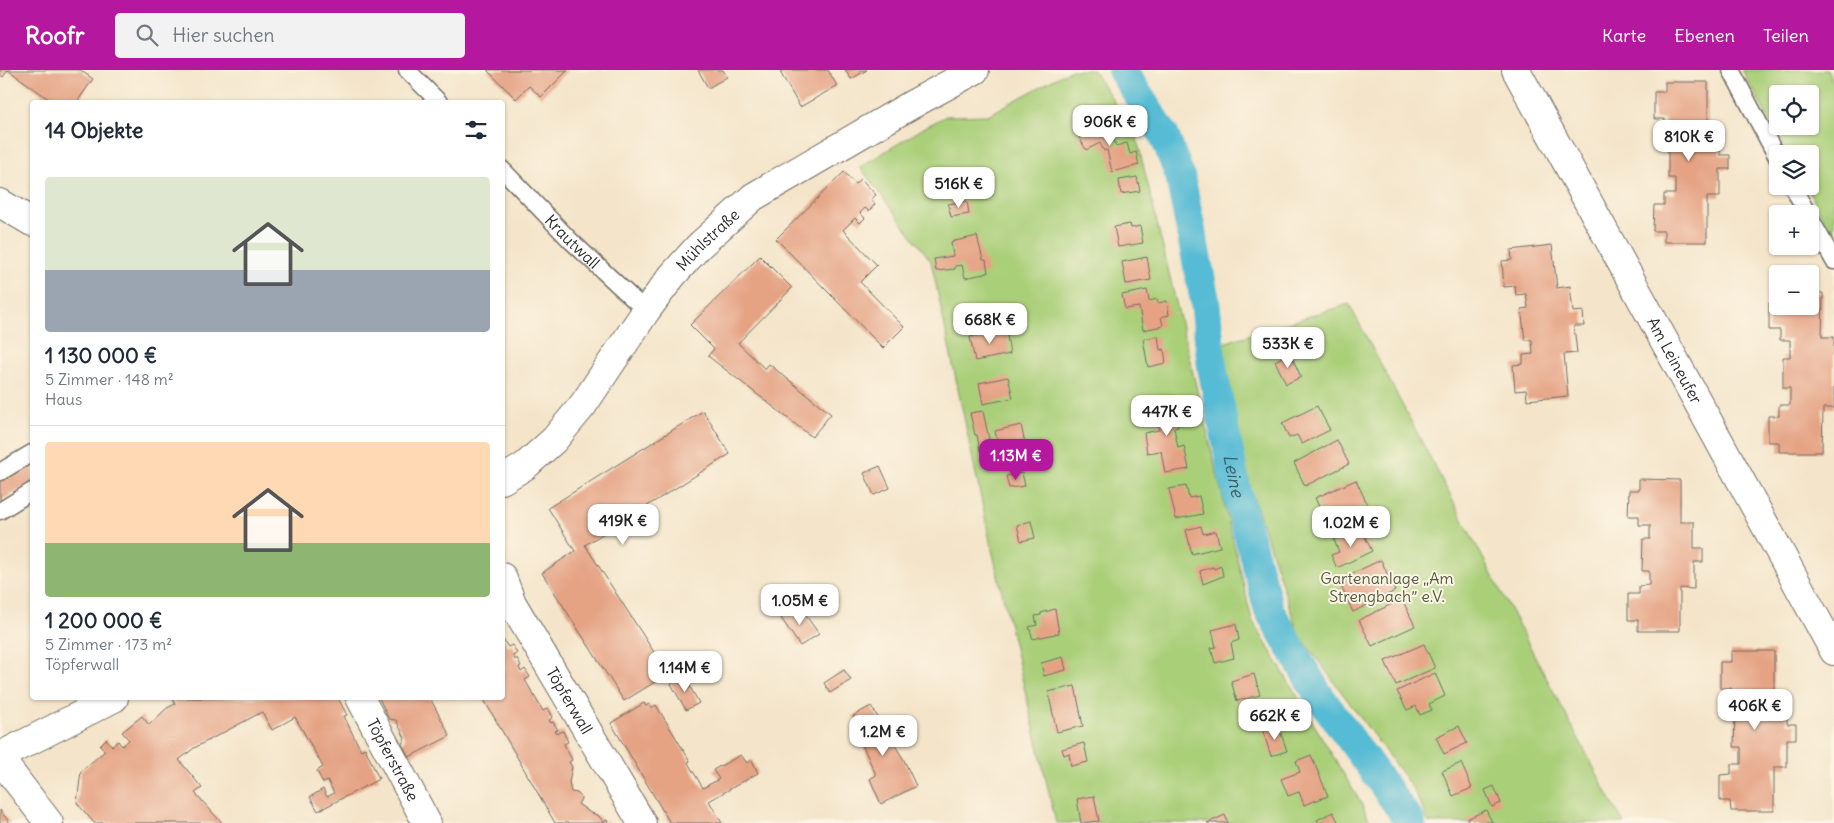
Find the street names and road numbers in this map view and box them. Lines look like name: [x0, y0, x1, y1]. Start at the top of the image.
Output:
street label: Mühlstraße: [672, 204, 743, 275]
street label: Krautwall: [541, 210, 604, 273]
street label: Am Leineufer: [1643, 314, 1707, 408]
street label: Töpferwall: [542, 663, 597, 737]
street label: Töpferstraße: [363, 715, 423, 804]

